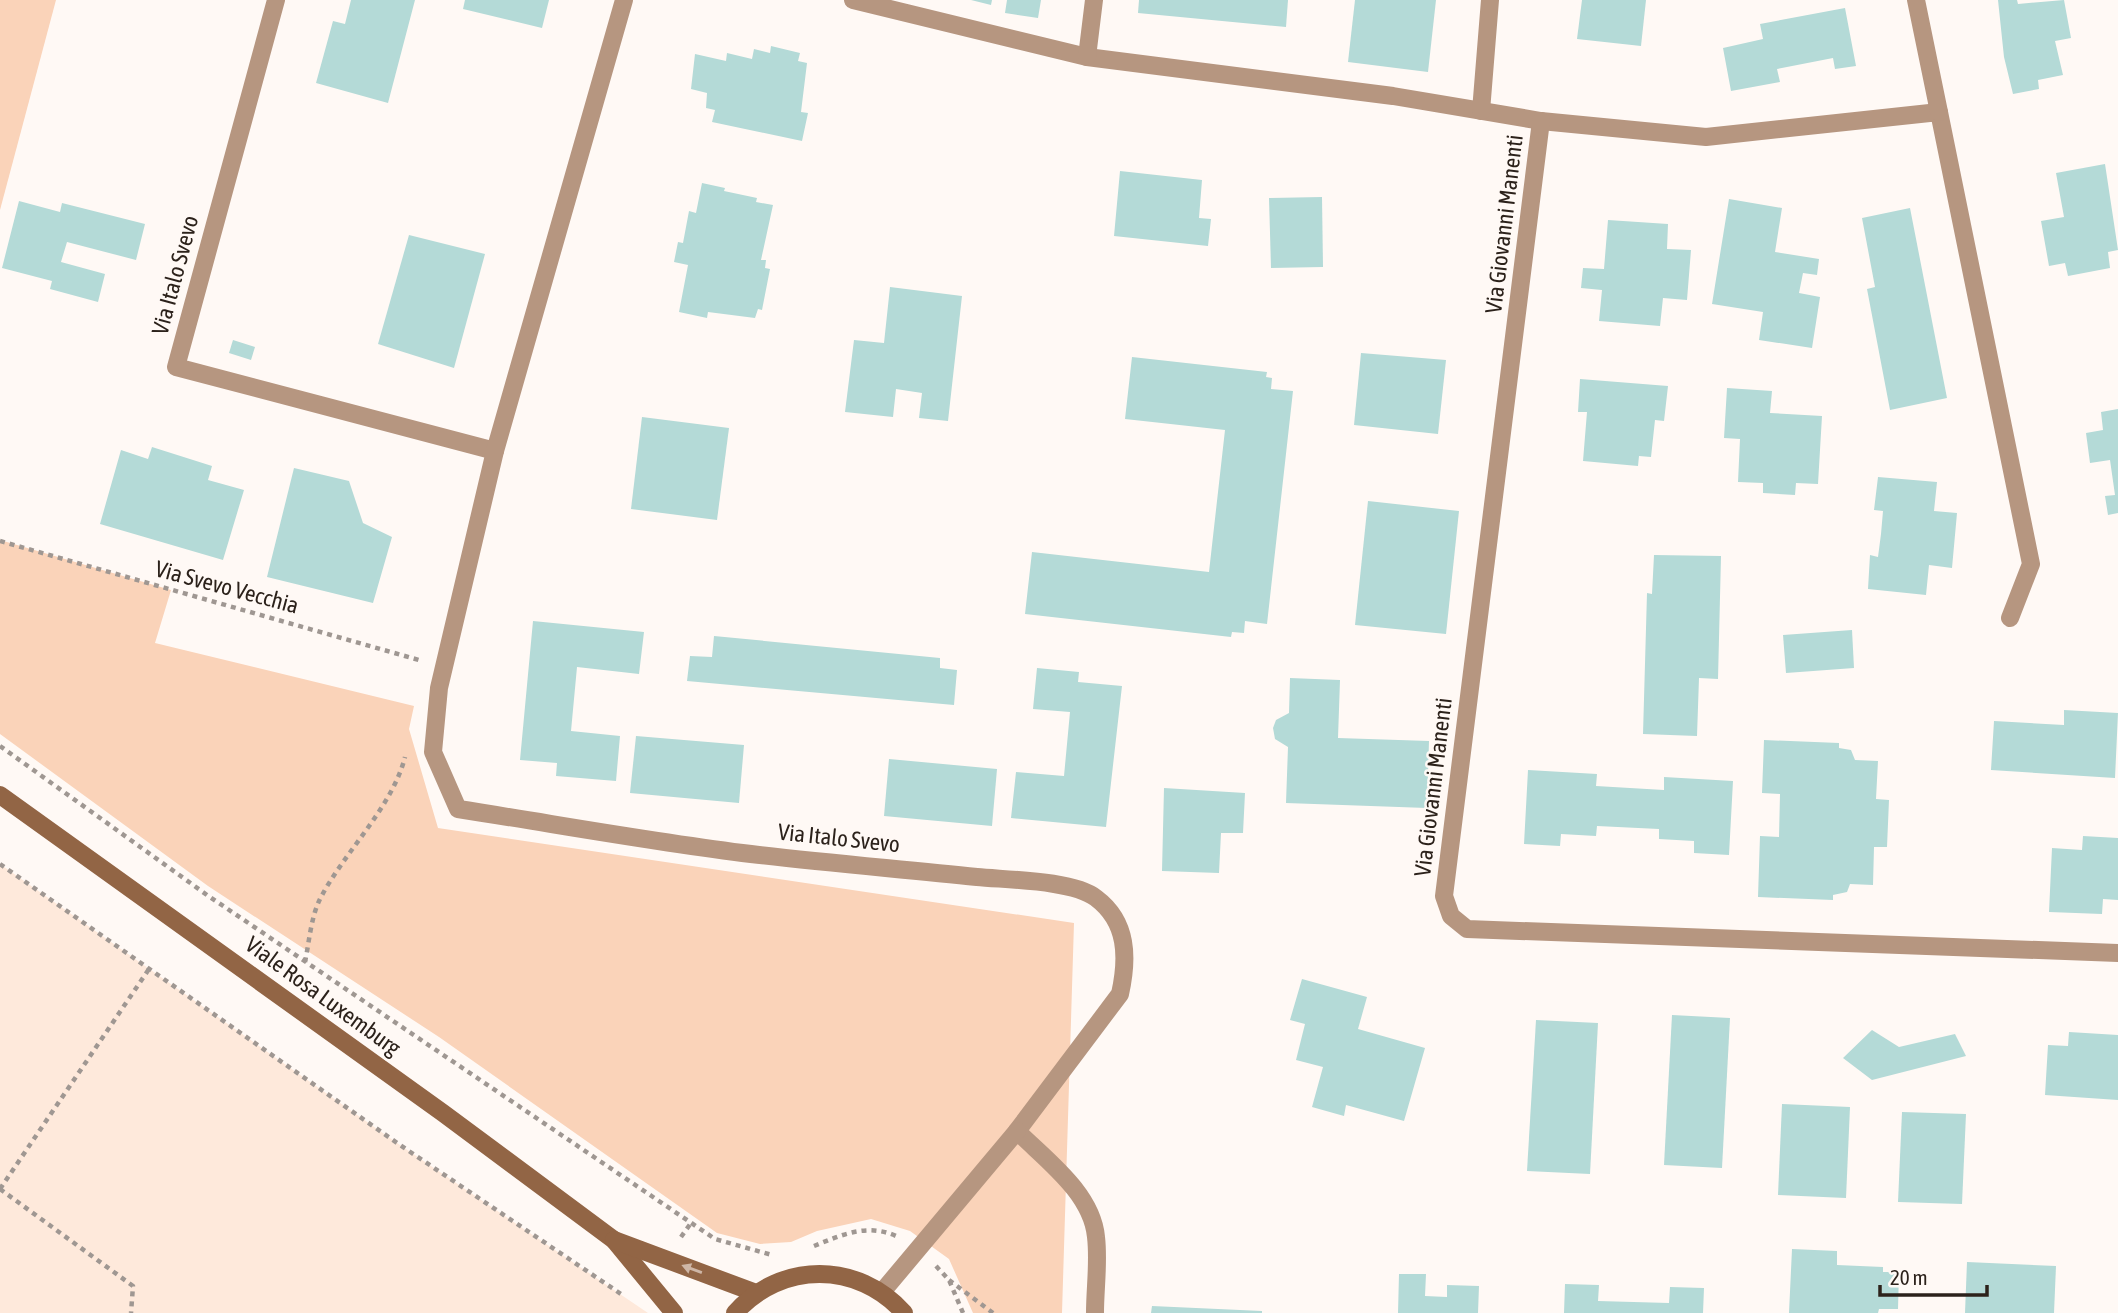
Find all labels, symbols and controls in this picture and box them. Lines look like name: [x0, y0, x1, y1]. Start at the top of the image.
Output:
street label: Via Giovanni Manenti: [1480, 133, 1528, 315]
street label: Via Italo Svevo: [147, 213, 203, 337]
street label: Via Svevo Vecchia: [152, 555, 302, 619]
street label: Via Giovanni Manenti: [1409, 696, 1457, 878]
street label: Via Italo Svevo: [777, 819, 901, 857]
street label: Viale Rosa Luxemburg: [240, 931, 406, 1061]
scale bar: [1880, 1254, 1987, 1298]
one-way arrow: [682, 1263, 703, 1274]
text: 20 m: [1890, 1265, 1928, 1289]

